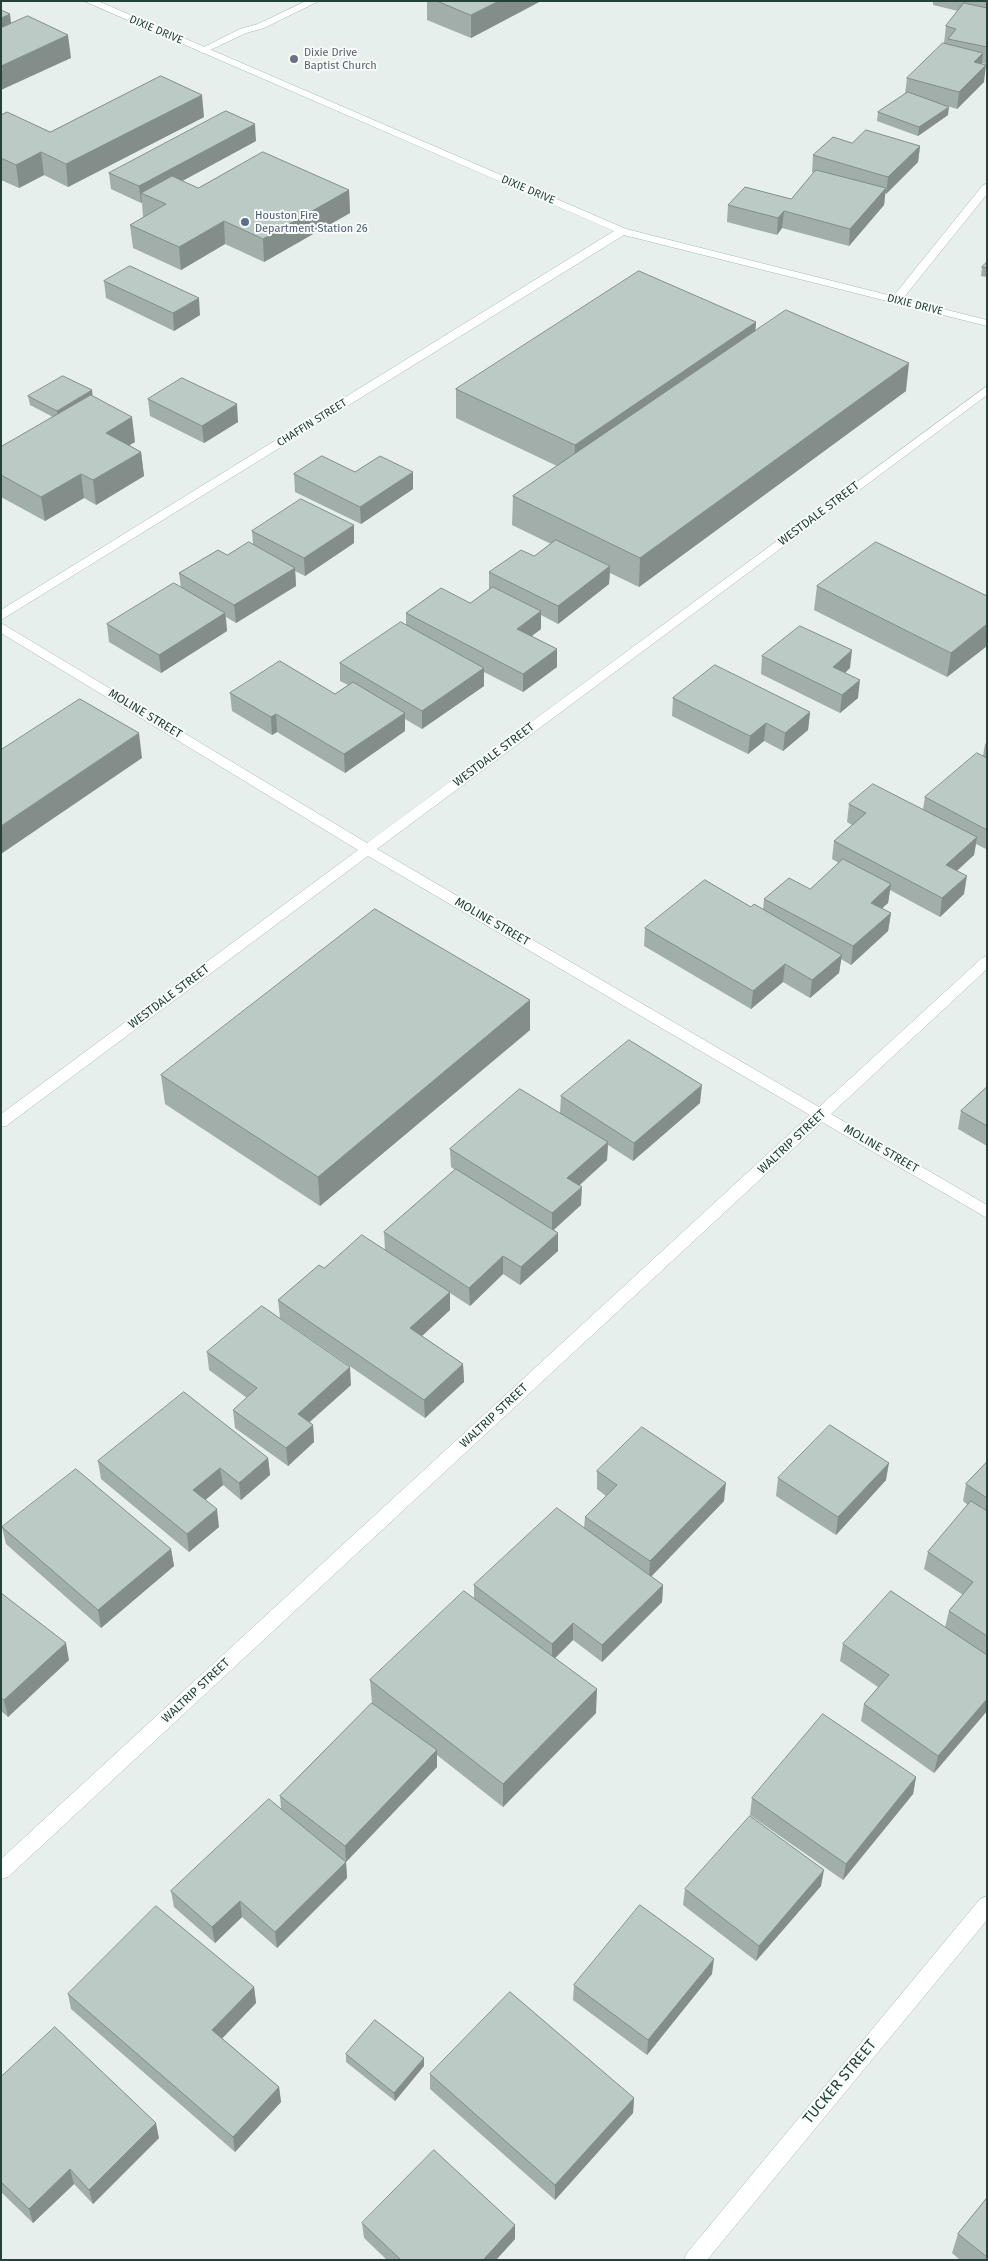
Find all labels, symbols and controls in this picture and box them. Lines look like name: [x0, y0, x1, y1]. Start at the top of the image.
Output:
street label: DIXIE DRIVE: [127, 13, 185, 47]
place label: Dixie Drive Baptist Church: [304, 46, 377, 72]
marker: Dixie Drive Baptist Church: [288, 53, 300, 65]
street label: DIXIE DRIVE: [499, 173, 557, 207]
place label: Houston Fire Department Station 26: [255, 209, 367, 235]
marker: Houston Fire Department Station 26: [239, 216, 251, 228]
street label: DIXIE DRIVE: [886, 292, 944, 318]
street label: CHAFFIN STREET: [275, 396, 349, 450]
street label: WESTDALE STREET: [776, 479, 862, 549]
street label: MOLINE STREET: [105, 686, 185, 742]
street label: WESTDALE STREET: [451, 720, 537, 790]
street label: MOLINE STREET: [452, 895, 532, 949]
street label: WESTDALE STREET: [126, 962, 212, 1032]
street label: WALTRIP STREET: [755, 1107, 829, 1177]
street label: MOLINE STREET: [841, 1122, 921, 1176]
street label: WALTRIP STREET: [457, 1381, 531, 1451]
street label: WALTRIP STREET: [159, 1656, 233, 1726]
street label: TUCKER STREET: [800, 2036, 880, 2128]

